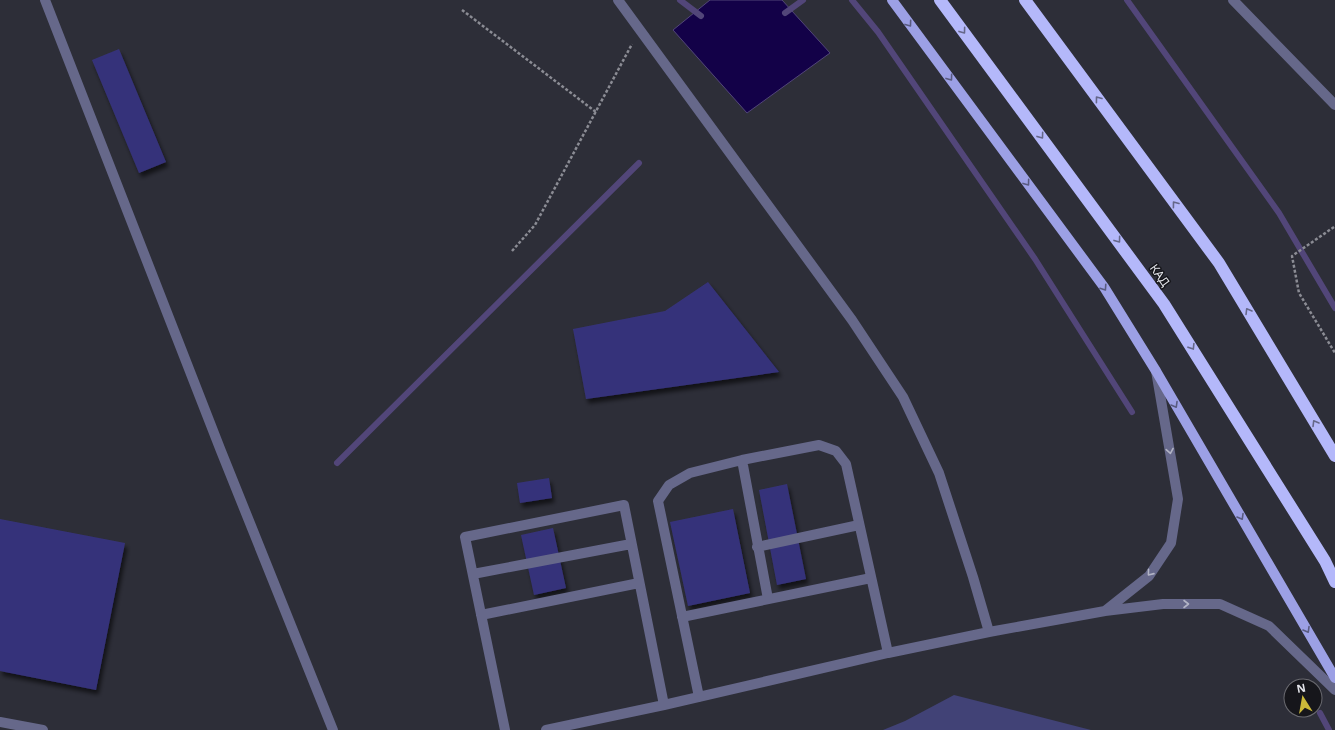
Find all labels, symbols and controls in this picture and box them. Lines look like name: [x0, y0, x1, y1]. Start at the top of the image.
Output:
one-way arrow: [904, 19, 911, 26]
one-way arrow: [959, 27, 966, 34]
one-way arrow: [945, 74, 952, 81]
one-way arrow: [1096, 97, 1103, 104]
one-way arrow: [1036, 131, 1043, 138]
one-way arrow: [1022, 179, 1030, 186]
one-way arrow: [1173, 201, 1180, 208]
one-way arrow: [1113, 236, 1120, 243]
street label: КАД: [1146, 260, 1174, 290]
one-way arrow: [1099, 284, 1107, 291]
one-way arrow: [1246, 308, 1253, 315]
one-way arrow: [1187, 343, 1194, 350]
one-way arrow: [1171, 401, 1178, 408]
one-way arrow: [1312, 420, 1320, 427]
one-way arrow: [1165, 448, 1174, 454]
one-way arrow: [1236, 513, 1244, 520]
one-way arrow: [1147, 569, 1154, 576]
one-way arrow: [1183, 600, 1189, 608]
one-way arrow: [1302, 626, 1309, 633]
north arrow: [1283, 678, 1323, 718]
text: N: [1295, 679, 1307, 696]

